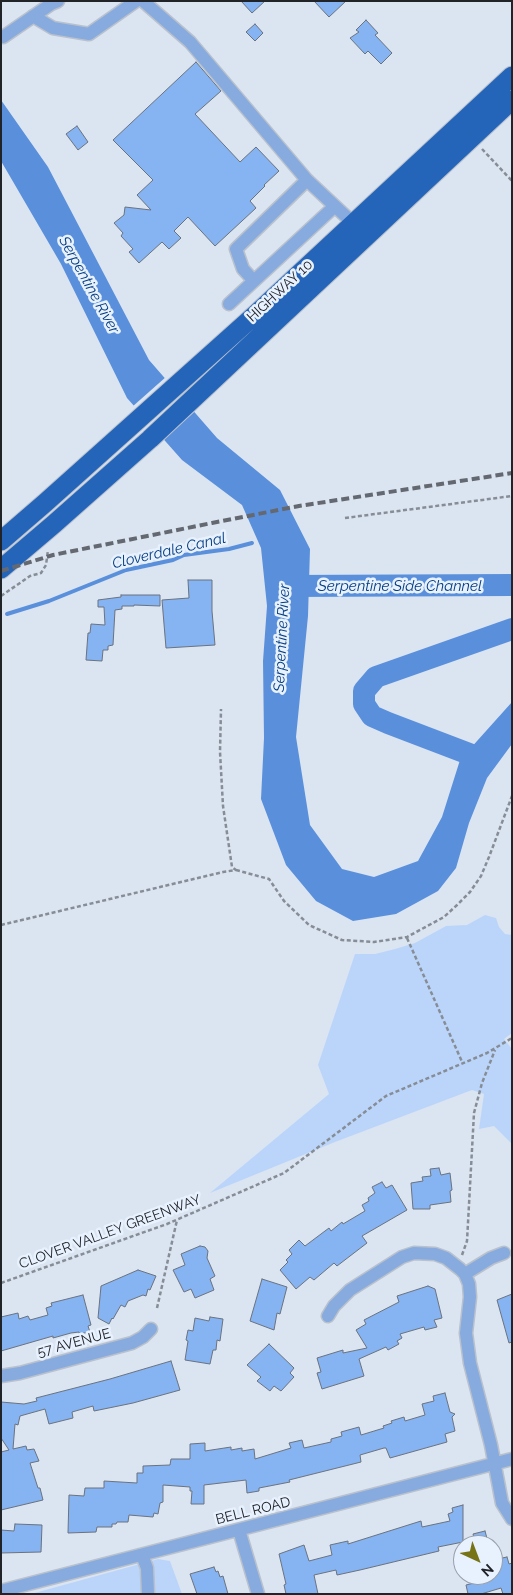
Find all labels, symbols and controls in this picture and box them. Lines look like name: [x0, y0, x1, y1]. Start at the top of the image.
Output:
water label: Serpentine River: [55, 233, 123, 337]
street label: HIGHWAY 10: [244, 256, 316, 326]
water label: Cloverdale Canal: [110, 529, 228, 573]
water label: Serpentine Side Channel: [318, 577, 482, 595]
water label: Serpentine River: [270, 583, 294, 693]
street label: CLOVER VALLEY GREENWAY: [17, 1191, 203, 1273]
street label: 57 AVENUE: [35, 1325, 113, 1361]
street label: BELL ROAD: [214, 1494, 292, 1528]
north arrow: [453, 1535, 503, 1585]
text: N: [478, 1561, 497, 1580]

